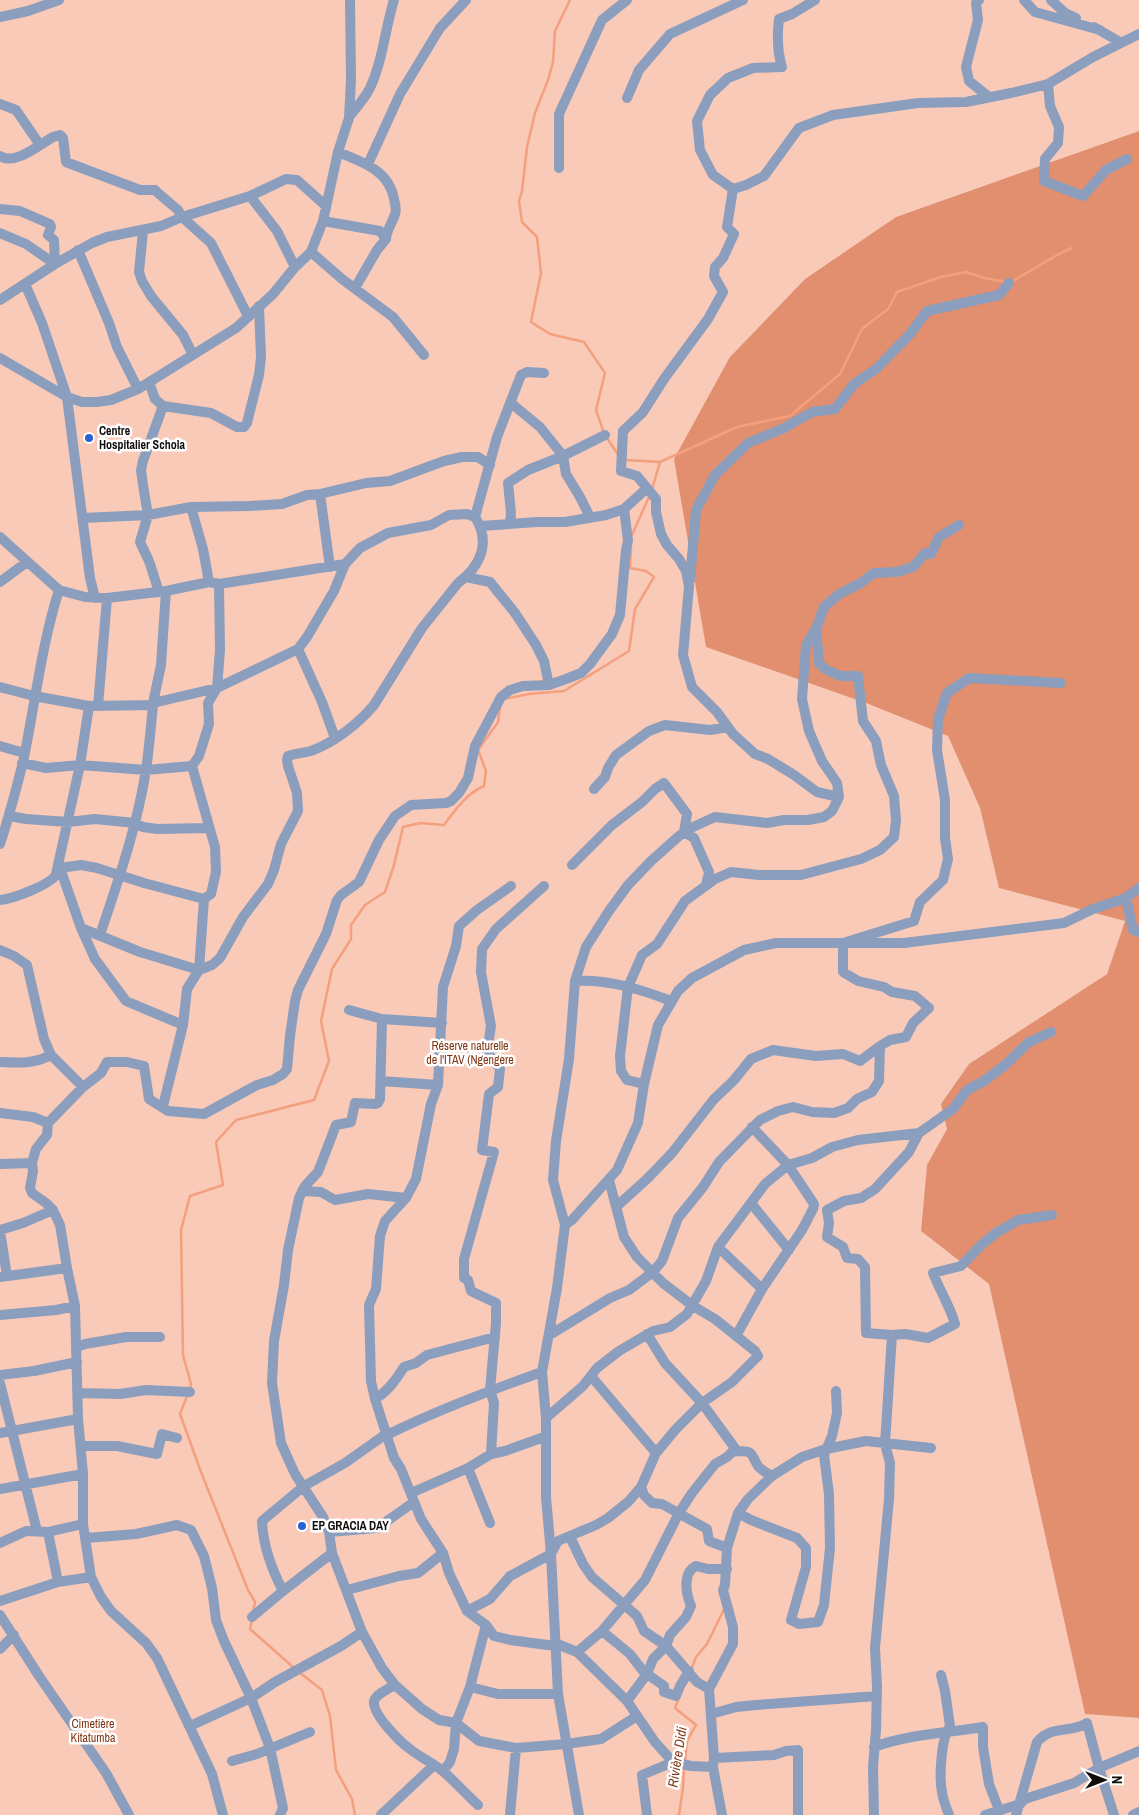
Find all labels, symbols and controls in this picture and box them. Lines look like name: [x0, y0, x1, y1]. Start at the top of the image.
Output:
place label: Centre Hospitalier Schola: [99, 423, 185, 453]
marker: Centre Hospitalier Schola: [83, 432, 95, 444]
park label: Réserve naturelle de l'ITAV (Ngengere: [426, 1038, 514, 1068]
place label: EP GRACIA DAY: [312, 1518, 389, 1534]
marker: EP GRACIA DAY: [296, 1520, 308, 1532]
park label: Cimetière Kitatumba: [71, 1716, 116, 1746]
water label: Rivière Didi: [663, 1725, 691, 1789]
north arrow: [1079, 1755, 1129, 1805]
text: N: [1108, 1776, 1126, 1784]

